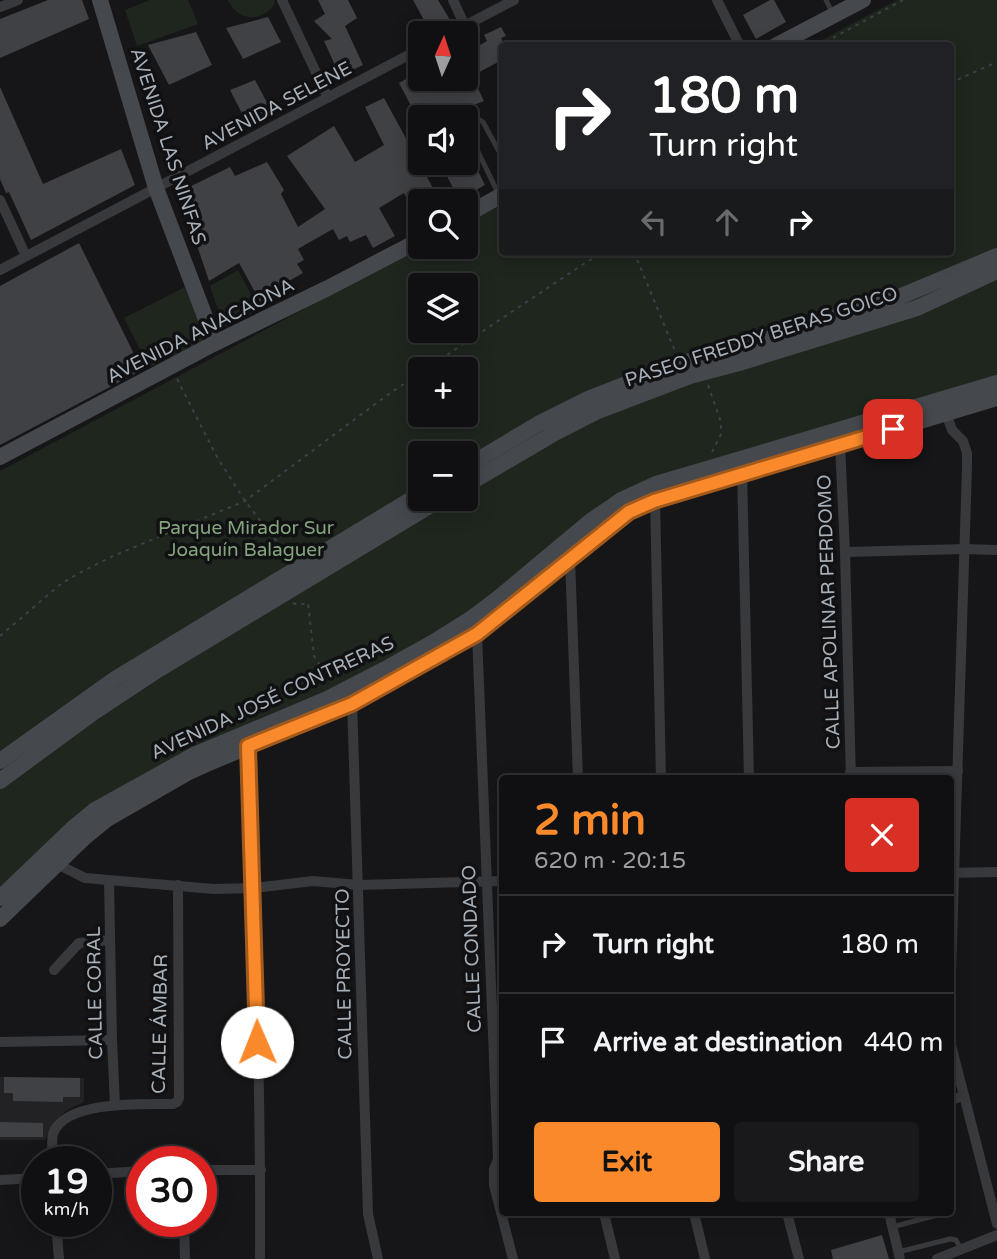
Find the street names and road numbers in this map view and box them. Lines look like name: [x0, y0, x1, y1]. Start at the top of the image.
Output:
street label: AVENIDA LAS NINFAS: [126, 45, 210, 248]
street label: AVENIDA SELENE: [198, 57, 355, 155]
street label: AVENIDA ANACAONA: [103, 274, 298, 388]
street label: PASEO FREDDY BERAS GOICO: [622, 282, 900, 392]
street label: CALLE APOLINAR PERDOMO: [813, 474, 845, 750]
street label: AVENIDA JOSÉ CONTRERAS: [147, 632, 397, 764]
street label: CALLE CONDADO: [458, 865, 486, 1033]
street label: CALLE PROYECTO: [332, 888, 356, 1060]
street label: CALLE CORAL: [83, 926, 107, 1060]
street label: CALLE ÁMBAR: [147, 954, 172, 1094]

